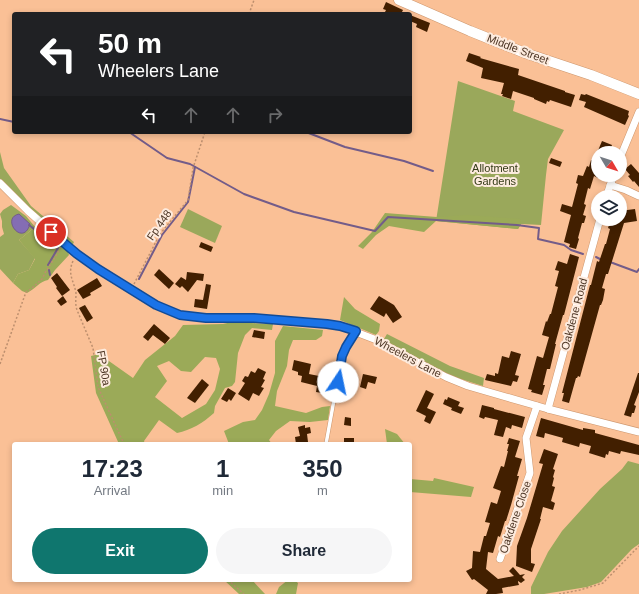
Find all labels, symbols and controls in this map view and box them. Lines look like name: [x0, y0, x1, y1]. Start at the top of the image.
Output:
icon: left: [32, 28, 84, 80]
text: 50 m: [98, 28, 162, 59]
street label: Middle Street: [486, 32, 550, 66]
text: Wheelers Lane: [98, 61, 219, 81]
icon: left: [138, 104, 160, 126]
icon: ahead: [180, 104, 202, 126]
icon: ahead: [222, 104, 244, 126]
icon: right: [264, 104, 286, 126]
north arrow: [591, 146, 627, 182]
map controls: [591, 146, 627, 226]
park label: Allotment Gardens: [472, 162, 518, 187]
button: layers: [591, 190, 627, 226]
street label: Fp 448: [144, 208, 174, 242]
pin: [34, 215, 68, 249]
icon: arrive: [40, 221, 62, 243]
street label: Oakdene Road: [559, 277, 589, 351]
street label: Wheelers Lane: [373, 334, 443, 380]
street label: FP 90a: [95, 350, 113, 387]
position arrow: [317, 361, 359, 403]
text: 17:23: [81, 455, 143, 482]
text: 1: [216, 455, 229, 482]
text: 350: [303, 455, 343, 482]
street label: Oakdene Close: [497, 479, 533, 555]
text: Arrival: [94, 483, 131, 498]
text: min: [212, 483, 233, 498]
text: m: [317, 483, 328, 498]
button: Exit: [32, 528, 208, 574]
button: Share: [216, 528, 392, 574]

